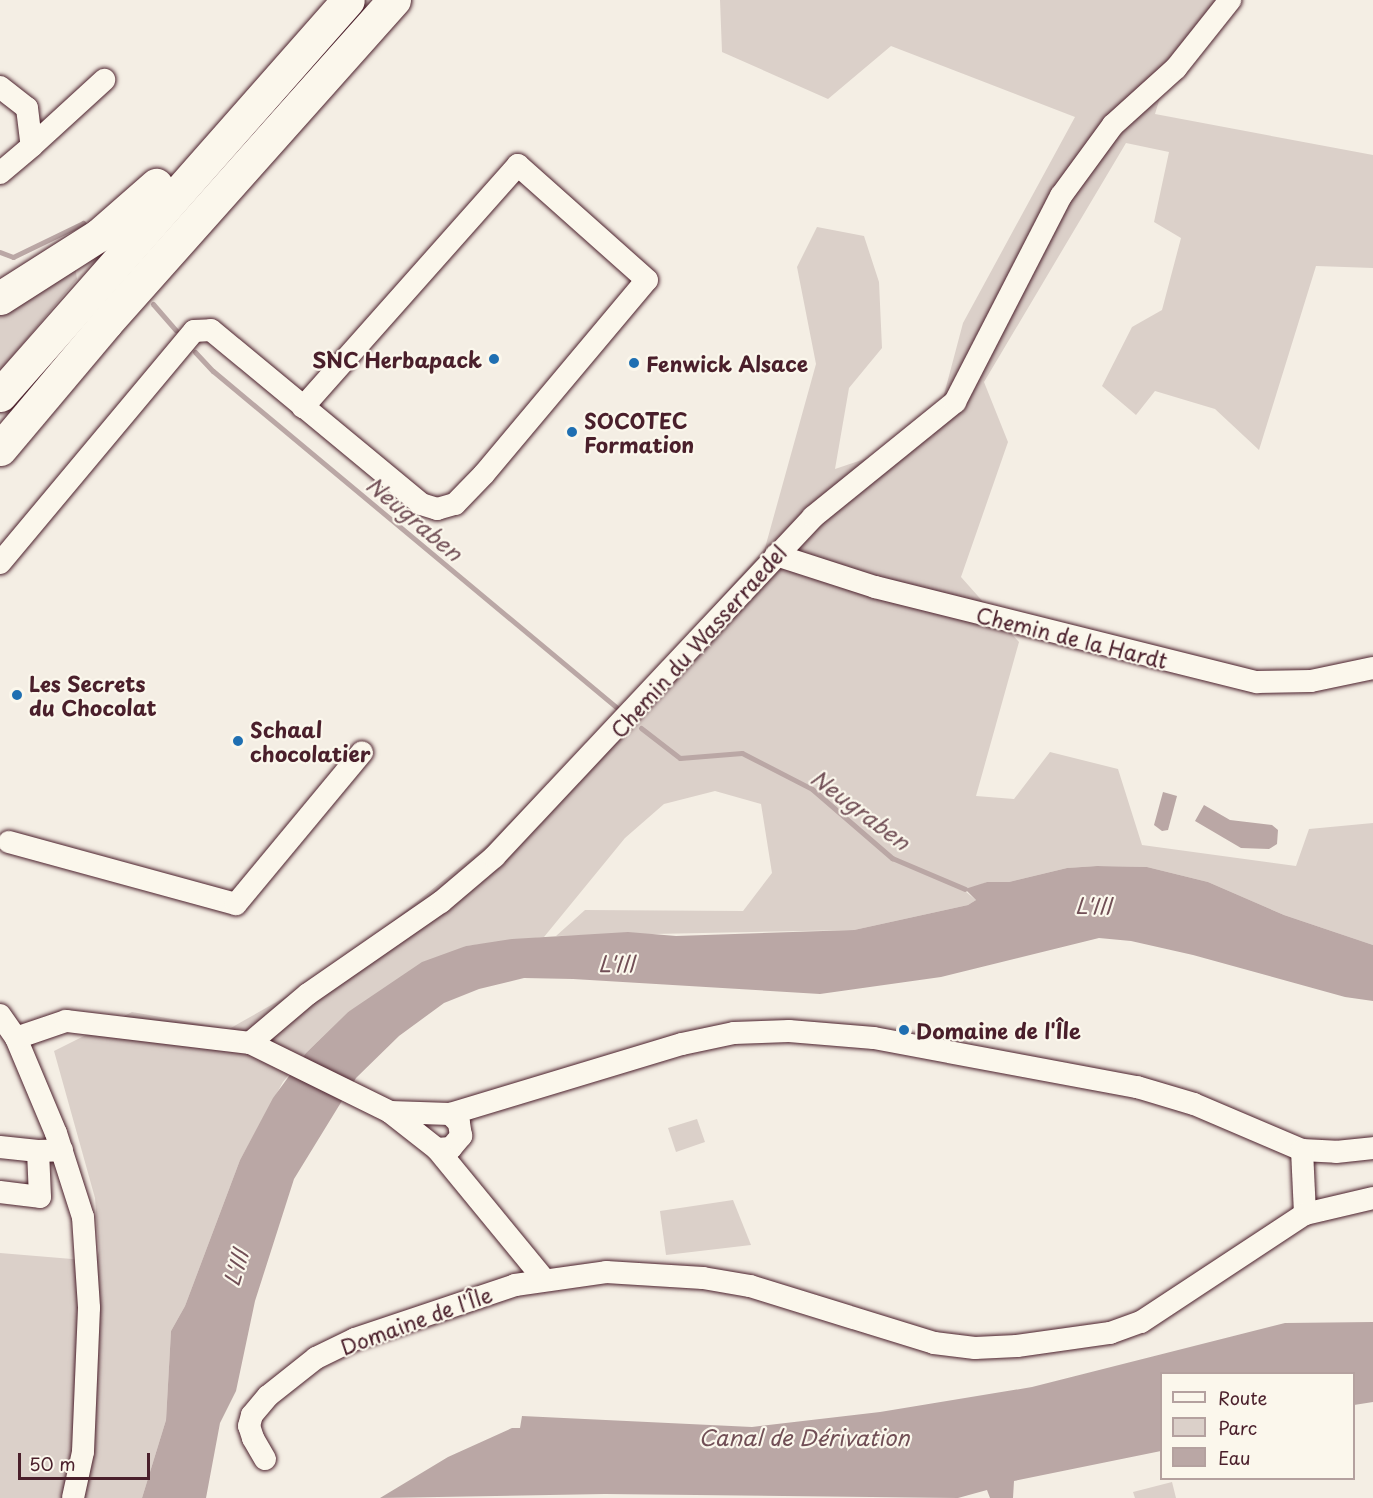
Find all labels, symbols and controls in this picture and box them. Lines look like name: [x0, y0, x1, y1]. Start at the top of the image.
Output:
place label: SNC Herbapack: [311, 346, 482, 372]
place label: Fenwick Alsace: [646, 350, 809, 376]
marker: SNC Herbapack: [487, 352, 501, 366]
marker: Fenwick Alsace: [627, 356, 641, 370]
place label: SOCOTEC Formation: [584, 407, 694, 457]
marker: SOCOTEC Formation: [565, 425, 579, 439]
water label: Neugraben: [362, 470, 468, 566]
street label: Chemin du Wasserraedel: [605, 539, 791, 743]
street label: Chemin de la Hardt: [973, 601, 1171, 673]
place label: Les Secrets du Chocolat: [29, 670, 157, 720]
marker: Les Secrets du Chocolat: [10, 688, 24, 702]
place label: Schaal chocolatier: [250, 716, 371, 766]
marker: Schaal chocolatier: [231, 734, 245, 748]
water label: Neugraben: [807, 763, 915, 855]
water label: L'Ill: [1075, 891, 1111, 919]
water label: L'Ill: [598, 949, 634, 977]
place label: Domaine de l'Île: [916, 1017, 1084, 1043]
marker: Domaine de l'Île: [897, 1023, 911, 1037]
water label: L'Ill: [217, 1247, 253, 1289]
street label: Domaine de l'Île: [336, 1280, 496, 1360]
legend: [1160, 1372, 1355, 1480]
text: Route: [1218, 1384, 1267, 1411]
text: Parc: [1218, 1414, 1257, 1441]
water label: Canal de Dérivation: [698, 1424, 910, 1450]
scale bar: [21, 1441, 153, 1479]
text: Eau: [1218, 1444, 1250, 1471]
text: 50 m: [29, 1450, 76, 1477]

